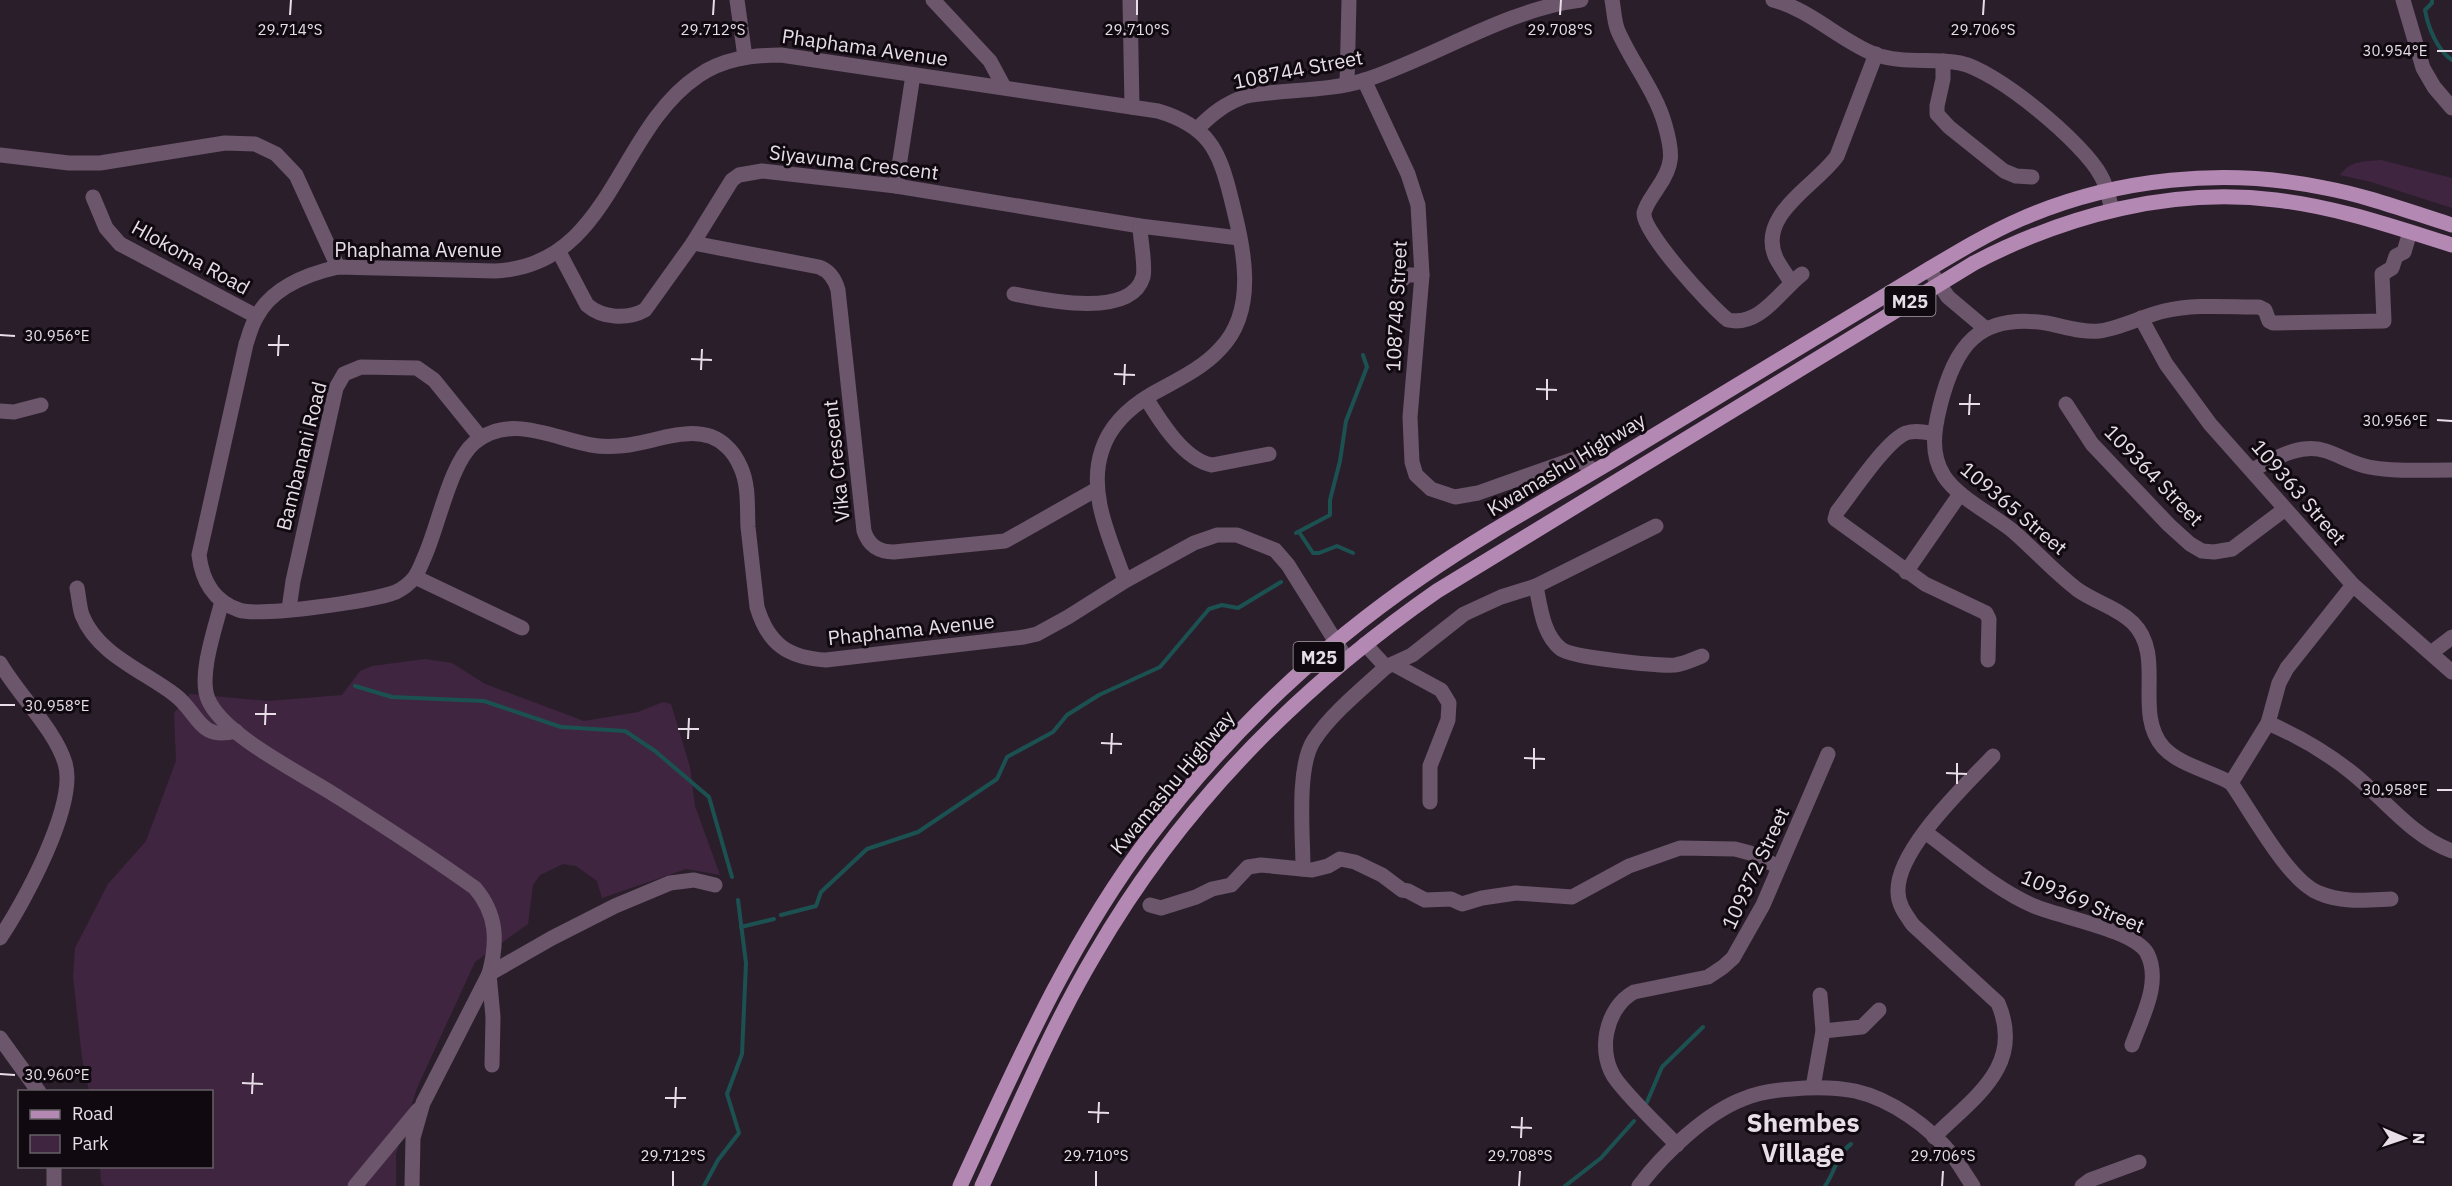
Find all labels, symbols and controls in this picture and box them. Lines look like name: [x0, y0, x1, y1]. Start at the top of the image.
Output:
text: 29.714°S: [258, 20, 322, 39]
text: 29.712°S: [681, 20, 745, 39]
text: 29.710°S: [1105, 20, 1169, 39]
text: 29.708°S: [1528, 20, 1592, 39]
text: 29.706°S: [1951, 20, 2015, 39]
street label: Phaphama Avenue: [780, 22, 950, 72]
text: 30.954°E: [2363, 41, 2427, 60]
street label: 108744 Street: [1231, 43, 1365, 95]
street label: Siyavuma Crescent: [768, 138, 940, 186]
street label: Hlokoma Road: [127, 213, 255, 301]
street label: Phaphama Avenue: [334, 236, 502, 263]
street label: 108748 Street: [1379, 240, 1413, 372]
road number: M25: [1884, 286, 1936, 316]
text: 30.956°E: [25, 326, 89, 345]
street label: Bambanani Road: [269, 379, 333, 533]
street label: Vika Crescent: [816, 399, 856, 523]
street label: Kwamashu Highway: [1482, 406, 1650, 522]
text: 30.956°E: [2363, 411, 2427, 430]
street label: 109364 Street: [2099, 418, 2209, 532]
street label: 109363 Street: [2246, 433, 2352, 551]
street label: 109365 Street: [1955, 455, 2073, 561]
street label: Phaphama Avenue: [826, 607, 996, 651]
road number: M25: [1294, 642, 1344, 672]
text: 30.958°E: [25, 696, 89, 715]
street label: Kwamashu Highway: [1104, 704, 1240, 860]
text: 30.958°E: [2363, 780, 2427, 799]
street label: 109372 Street: [1715, 803, 1795, 933]
street label: 109369 Street: [2017, 863, 2149, 939]
text: 30.960°E: [25, 1065, 89, 1084]
legend: [18, 1090, 213, 1168]
text: Road: [72, 1102, 113, 1125]
district label: Shembes Village: [1746, 1105, 1860, 1169]
north arrow: [2374, 1108, 2434, 1168]
text: Park: [72, 1132, 109, 1155]
text: N: [2409, 1132, 2429, 1145]
text: 29.712°S: [641, 1146, 705, 1165]
text: 29.710°S: [1064, 1146, 1128, 1165]
text: 29.708°S: [1488, 1146, 1552, 1165]
text: 29.706°S: [1911, 1146, 1975, 1165]

